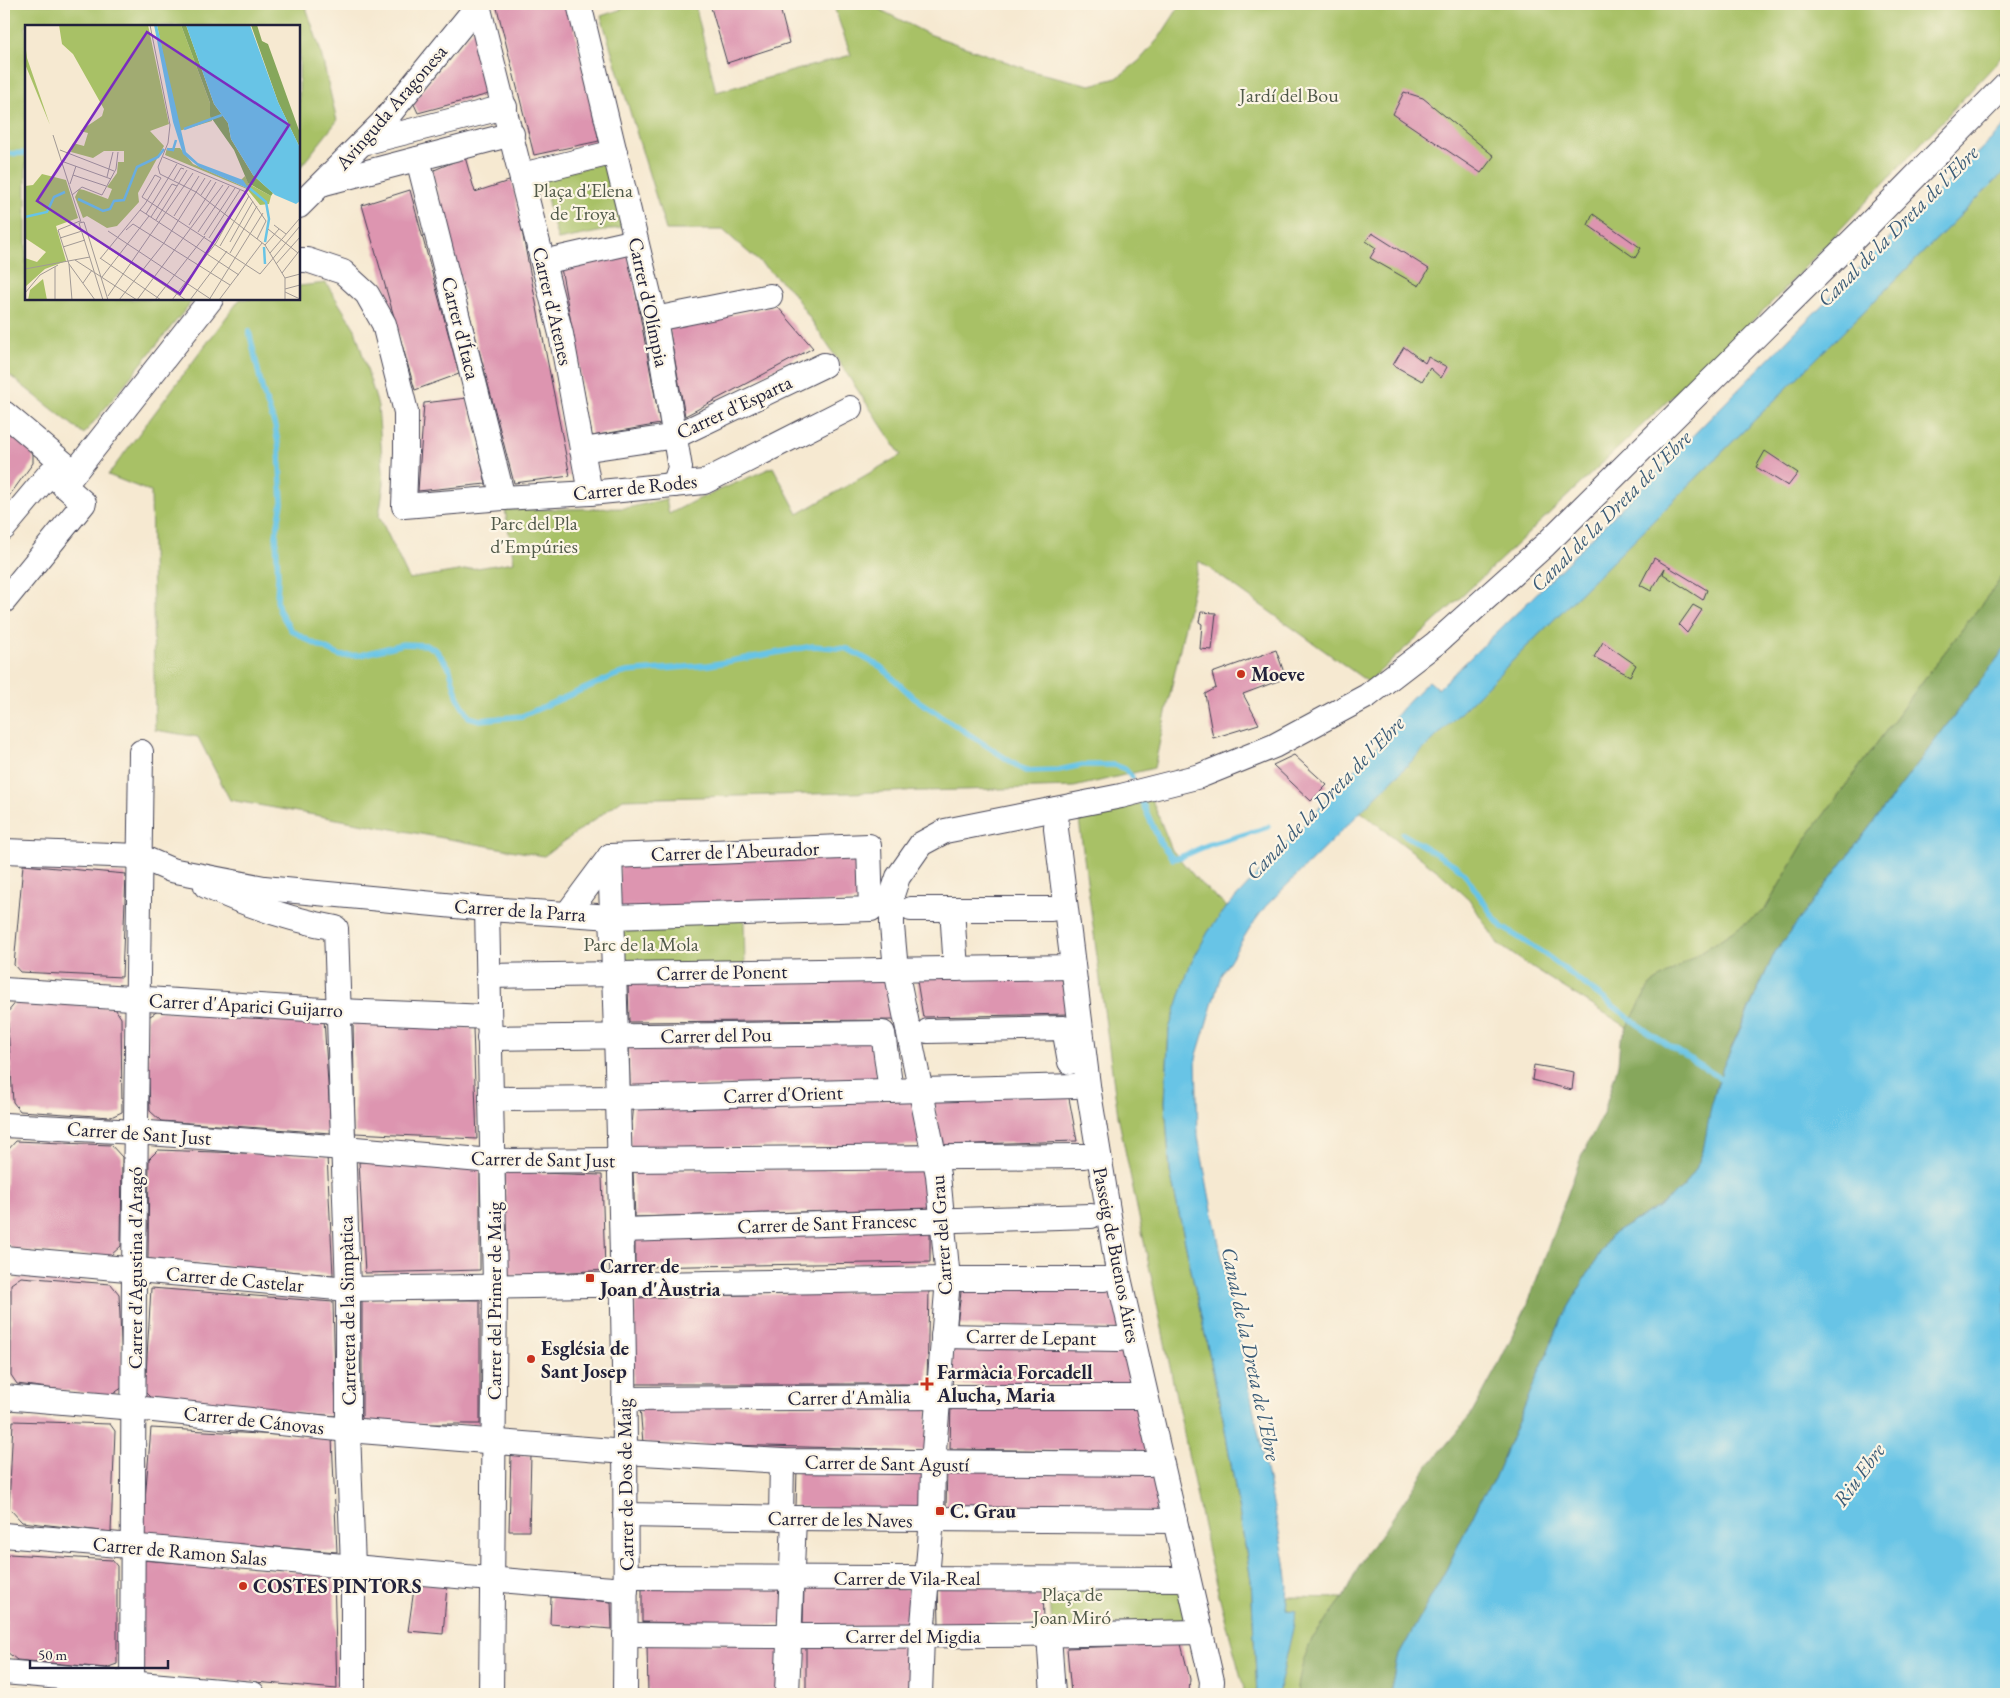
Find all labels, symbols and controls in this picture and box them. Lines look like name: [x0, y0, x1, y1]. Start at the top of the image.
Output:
inset map: [25, 25, 300, 300]
street label: Avinguda Aragonesa: [329, 39, 453, 176]
park label: Jardí del Bou: [1237, 82, 1339, 108]
water label: Canal de la Dreta de l'Ebre: [1811, 139, 1985, 312]
park label: Plaça d'Elena de Troya: [533, 177, 633, 226]
street label: Carrer d'Olímpia: [623, 235, 675, 369]
street label: Carrer d'Atenes: [527, 244, 579, 368]
street label: Carrer d'Ítaca: [436, 274, 486, 382]
street label: Carrer d'Esparta: [672, 369, 796, 445]
water label: Canal de la Dreta de l'Ebre: [1524, 424, 1698, 597]
street label: Carrer de Rodes: [572, 468, 698, 506]
park label: Parc del Pla d'Empúries: [490, 510, 578, 559]
place label: Moeve: [1251, 661, 1305, 687]
marker: Moeve: [1235, 668, 1247, 680]
water label: Canal de la Dreta de l'Ebre: [1239, 709, 1411, 885]
street label: Carrer de l'Abeurador: [650, 835, 820, 867]
street label: Carrer de la Parra: [453, 892, 587, 928]
park label: Parc de la Mola: [583, 931, 699, 957]
street label: Carrer de Ponent: [656, 958, 788, 986]
street label: Carrer d'Aparici Guijarro: [148, 987, 344, 1023]
street label: Carrer del Pou: [660, 1021, 772, 1049]
street label: Carrer d'Orient: [723, 1079, 844, 1109]
street label: Carrer de Sant Just: [66, 1115, 213, 1151]
street label: Carrer de Sant Just: [471, 1145, 616, 1173]
street label: Passeig de Buenos Aires: [1087, 1165, 1147, 1345]
street label: Carrer d'Agustina d'Aragó: [122, 1167, 148, 1369]
street label: Carrer del Grau: [924, 1174, 958, 1296]
street label: Carrer del Primer de Maig: [481, 1201, 507, 1400]
street label: Carrer de Sant Francesc: [737, 1207, 917, 1239]
street label: Carretera de la Simpàtica: [332, 1216, 362, 1406]
water label: Canal de la Dreta de l'Ebre: [1216, 1245, 1287, 1464]
place label: Carrer de Joan d'Àustria: [598, 1253, 721, 1302]
street label: Carrer de Castelar: [165, 1260, 305, 1298]
marker: Carrer de Joan d'Àustria: [584, 1272, 596, 1284]
street label: Carrer de Lepant: [966, 1323, 1097, 1351]
place label: Església de Sant Josep: [541, 1335, 629, 1384]
marker: Església de Sant Josep: [525, 1353, 537, 1365]
place label: Farmàcia Forcadell Alucha, Maria: [936, 1359, 1093, 1408]
marker: Farmàcia Forcadell Alucha, Maria: [921, 1378, 933, 1390]
street label: Carrer d'Amàlia: [787, 1383, 911, 1411]
street label: Carrer de Dos de Maig: [610, 1398, 640, 1571]
street label: Carrer de Cánovas: [182, 1400, 326, 1440]
water label: Riu Ebre: [1826, 1437, 1891, 1512]
street label: Carrer de Sant Agustí: [804, 1449, 970, 1477]
place label: C. Grau: [950, 1498, 1016, 1524]
street label: Carrer de les Naves: [767, 1505, 913, 1533]
marker: C. Grau: [934, 1505, 946, 1517]
street label: Carrer de Ramon Salas: [92, 1530, 268, 1572]
street label: Carrer de Vila-Real: [834, 1565, 981, 1591]
place label: COSTES PINTORS: [253, 1573, 422, 1599]
marker: COSTES PINTORS: [237, 1580, 249, 1592]
park label: Plaça de Joan Miró: [1031, 1581, 1111, 1630]
street label: Carrer del Migdia: [845, 1623, 981, 1649]
scale bar: [30, 1638, 168, 1670]
text: 50 m: [38, 1645, 67, 1664]

